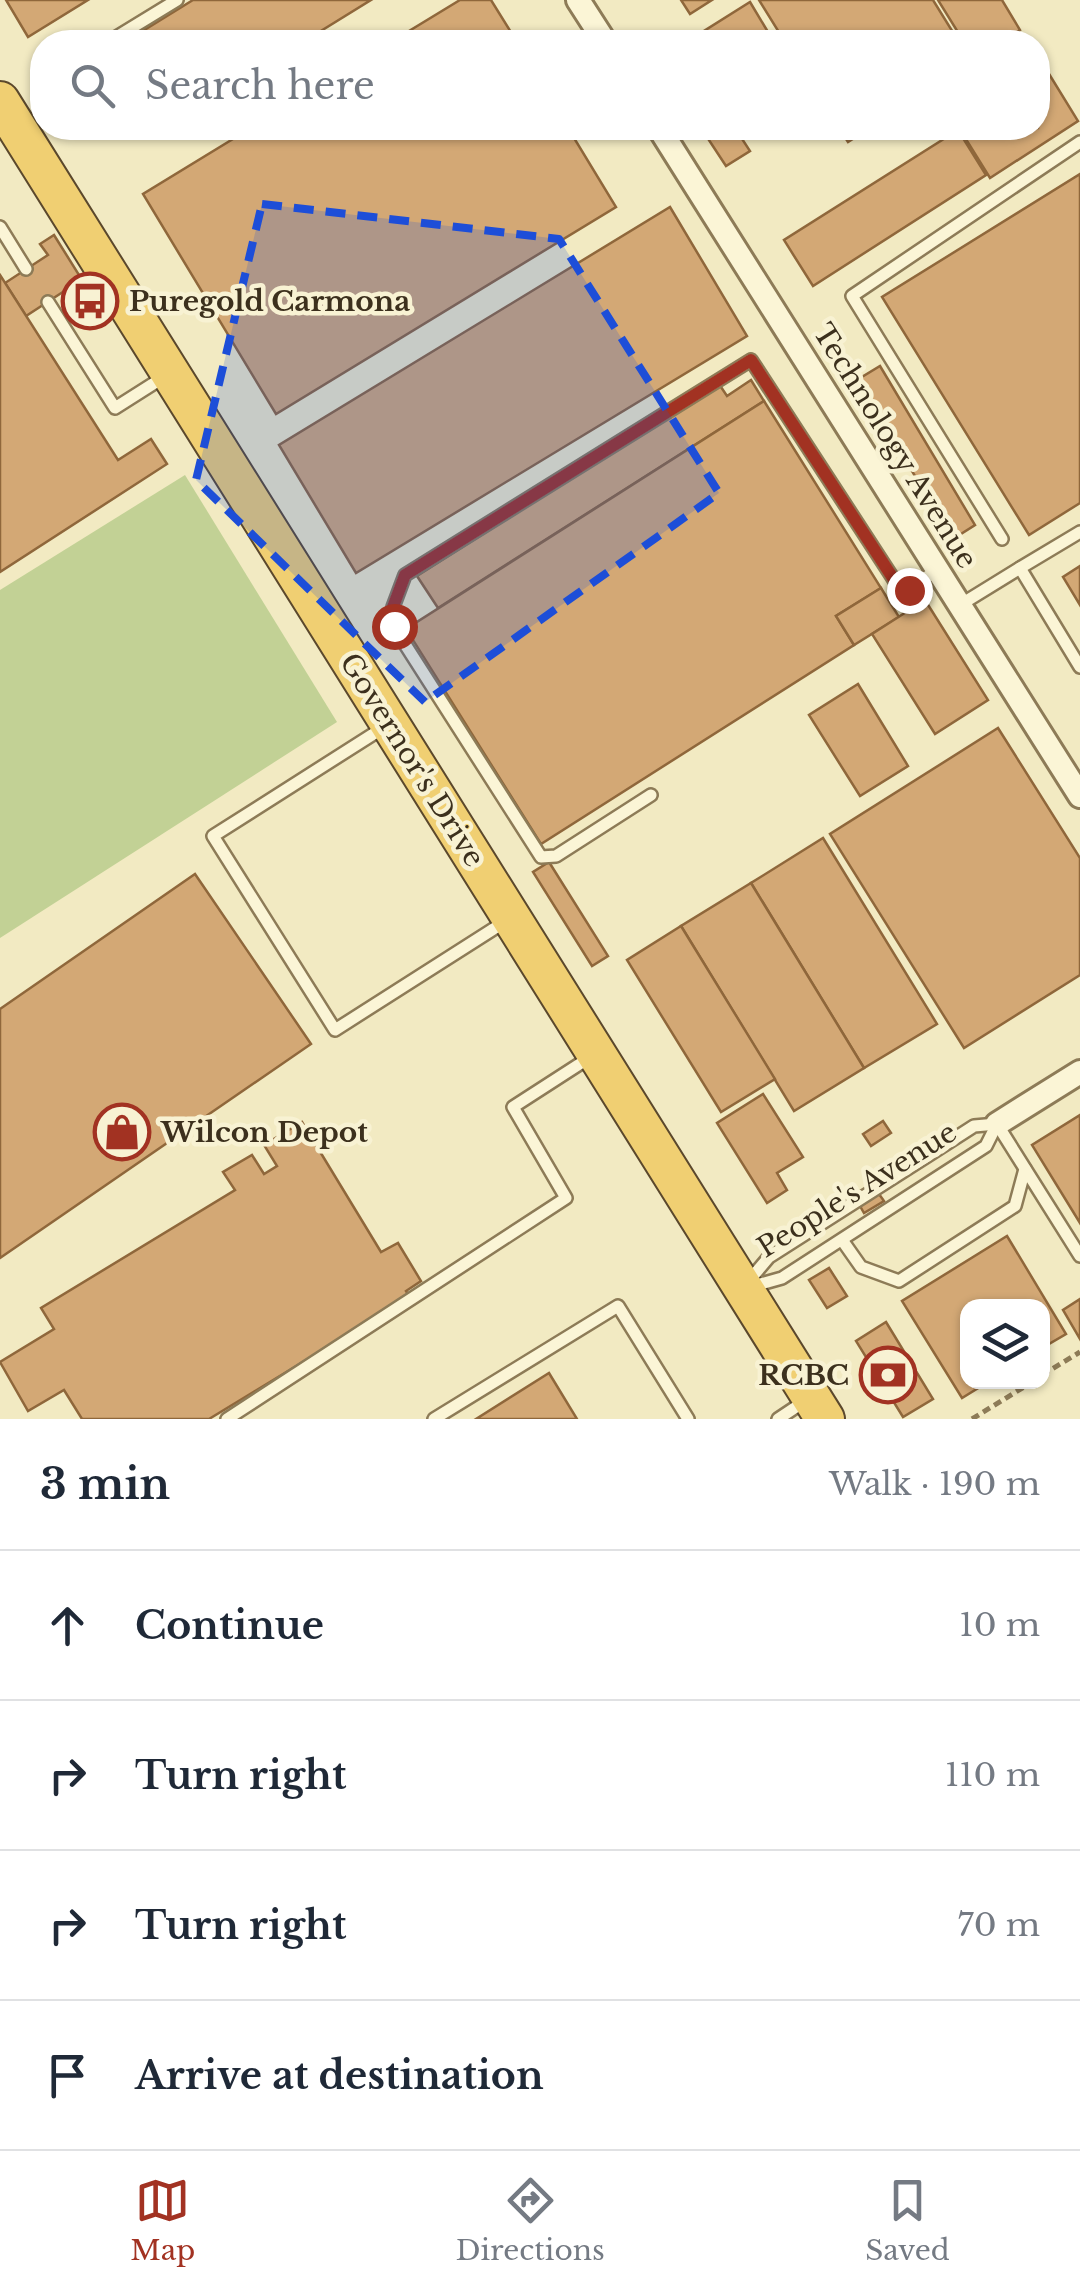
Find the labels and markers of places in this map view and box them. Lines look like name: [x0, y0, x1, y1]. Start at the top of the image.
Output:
bus stop icon: Puregold Carmona: [60, 271, 120, 331]
place label: Puregold Carmona: [129, 284, 410, 319]
shop icon: Wilcon Depot: [92, 1102, 152, 1162]
place label: Wilcon Depot: [160, 1115, 368, 1150]
bank icon: RCBC: [858, 1345, 918, 1405]
place label: RCBC: [758, 1358, 849, 1393]

